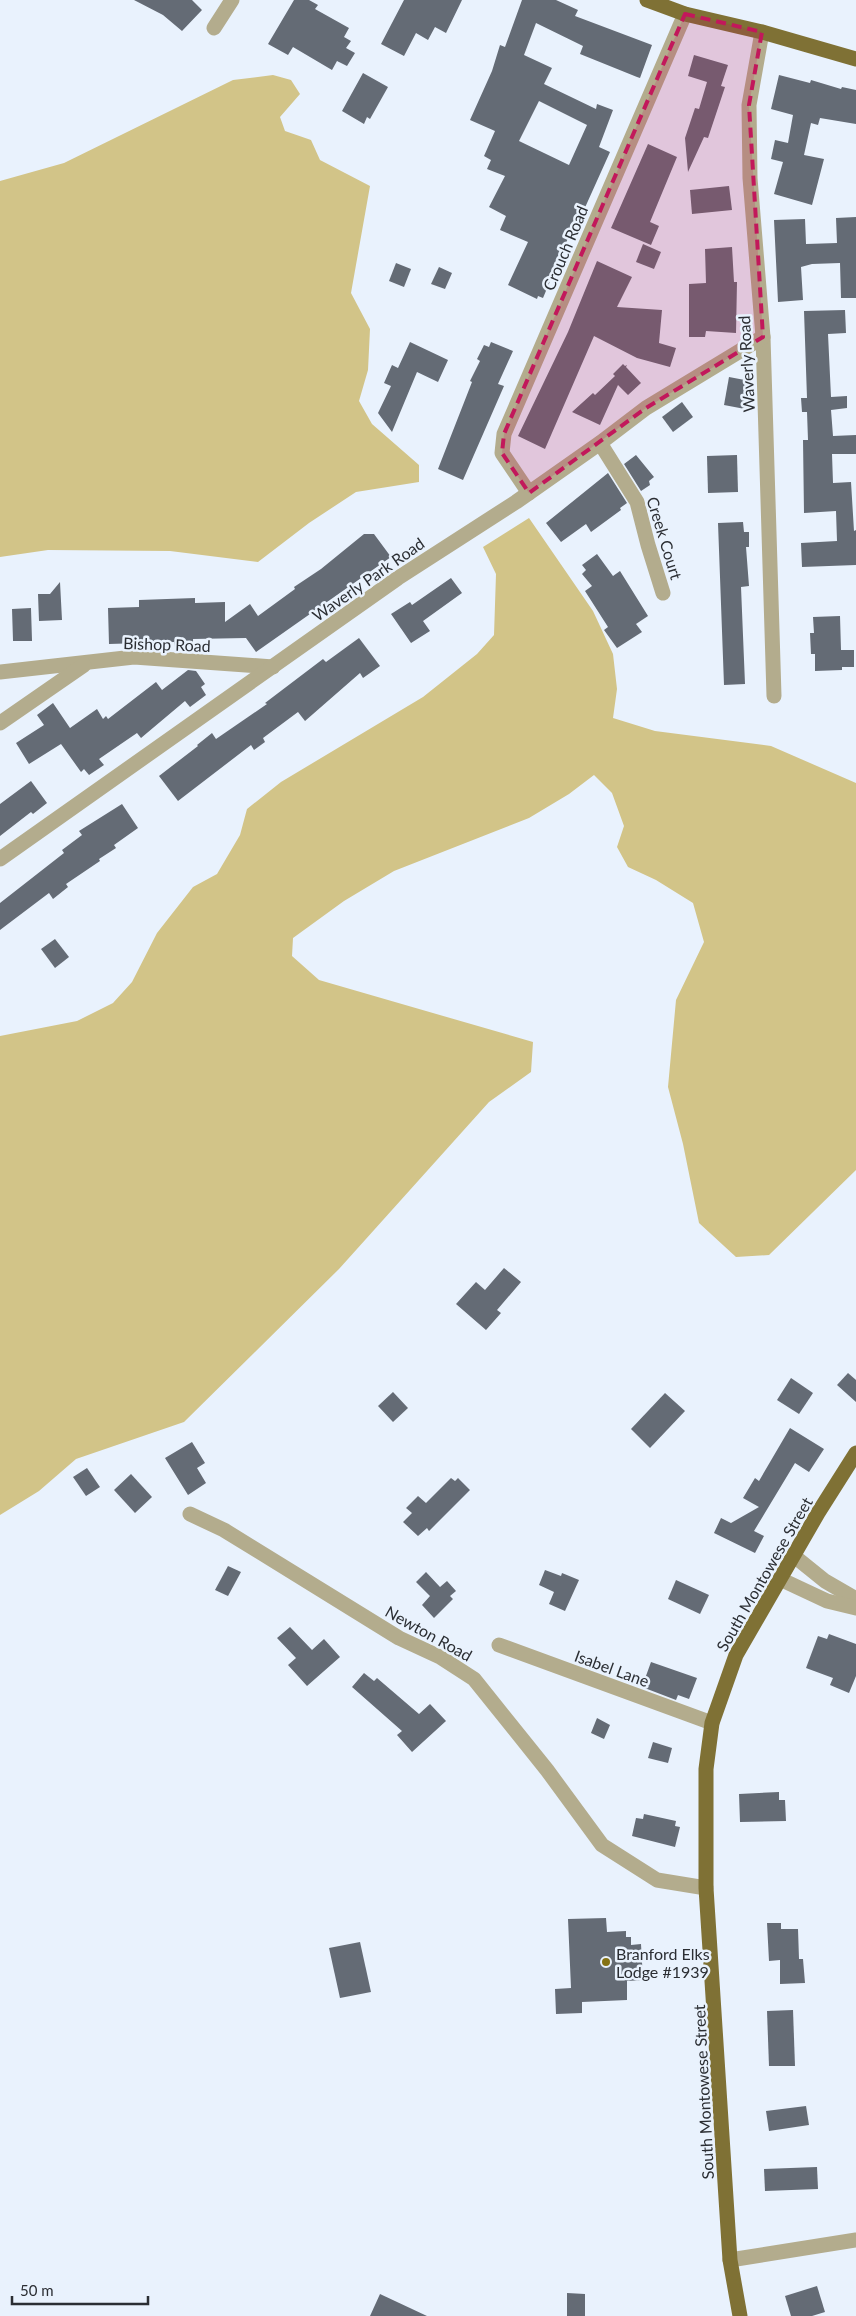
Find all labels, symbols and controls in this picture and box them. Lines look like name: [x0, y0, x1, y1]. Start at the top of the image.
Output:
street label: Crouch Road: [539, 203, 591, 293]
street label: Waverly Road: [734, 315, 758, 413]
street label: Creek Court: [643, 494, 687, 582]
street label: Waverly Park Road: [308, 533, 428, 625]
street label: Bishop Road: [123, 633, 211, 655]
street label: South Montowese Street: [712, 1493, 816, 1655]
street label: Newton Road: [382, 1601, 476, 1665]
street label: Isabel Lane: [572, 1646, 652, 1690]
place label: Branford Elks Lodge #1939: [616, 1944, 710, 1981]
marker: Branford Elks Lodge #1939: [600, 1956, 612, 1968]
street label: South Montowese Street: [689, 2004, 717, 2180]
scale bar: [12, 2274, 149, 2306]
text: 50 m: [20, 2281, 54, 2299]

